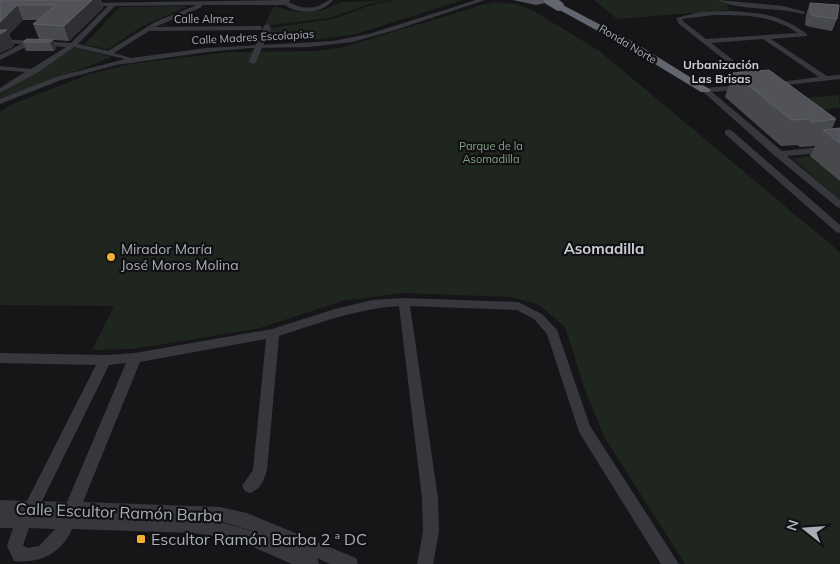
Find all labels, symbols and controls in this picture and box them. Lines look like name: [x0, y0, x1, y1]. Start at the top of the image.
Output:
street label: Calle Almez: [174, 12, 234, 26]
street label: Ronda Norte: [597, 21, 659, 67]
street label: Calle Madres Escolapias: [191, 27, 315, 47]
district label: Urbanización Las Brisas: [683, 57, 759, 86]
park label: Parque de la Asomadilla: [459, 139, 523, 166]
district label: Asomadilla: [564, 239, 644, 258]
place label: Mirador María José Moros Molina: [121, 240, 239, 274]
marker: Mirador María José Moros Molina: [105, 251, 117, 263]
street label: Calle Escultor Ramón Barba: [15, 498, 223, 526]
north arrow: [780, 504, 830, 554]
text: N: [782, 518, 803, 533]
place label: Escultor Ramón Barba 2 ª DC: [151, 529, 367, 549]
marker: Escultor Ramón Barba 2 ª DC: [135, 533, 147, 545]

